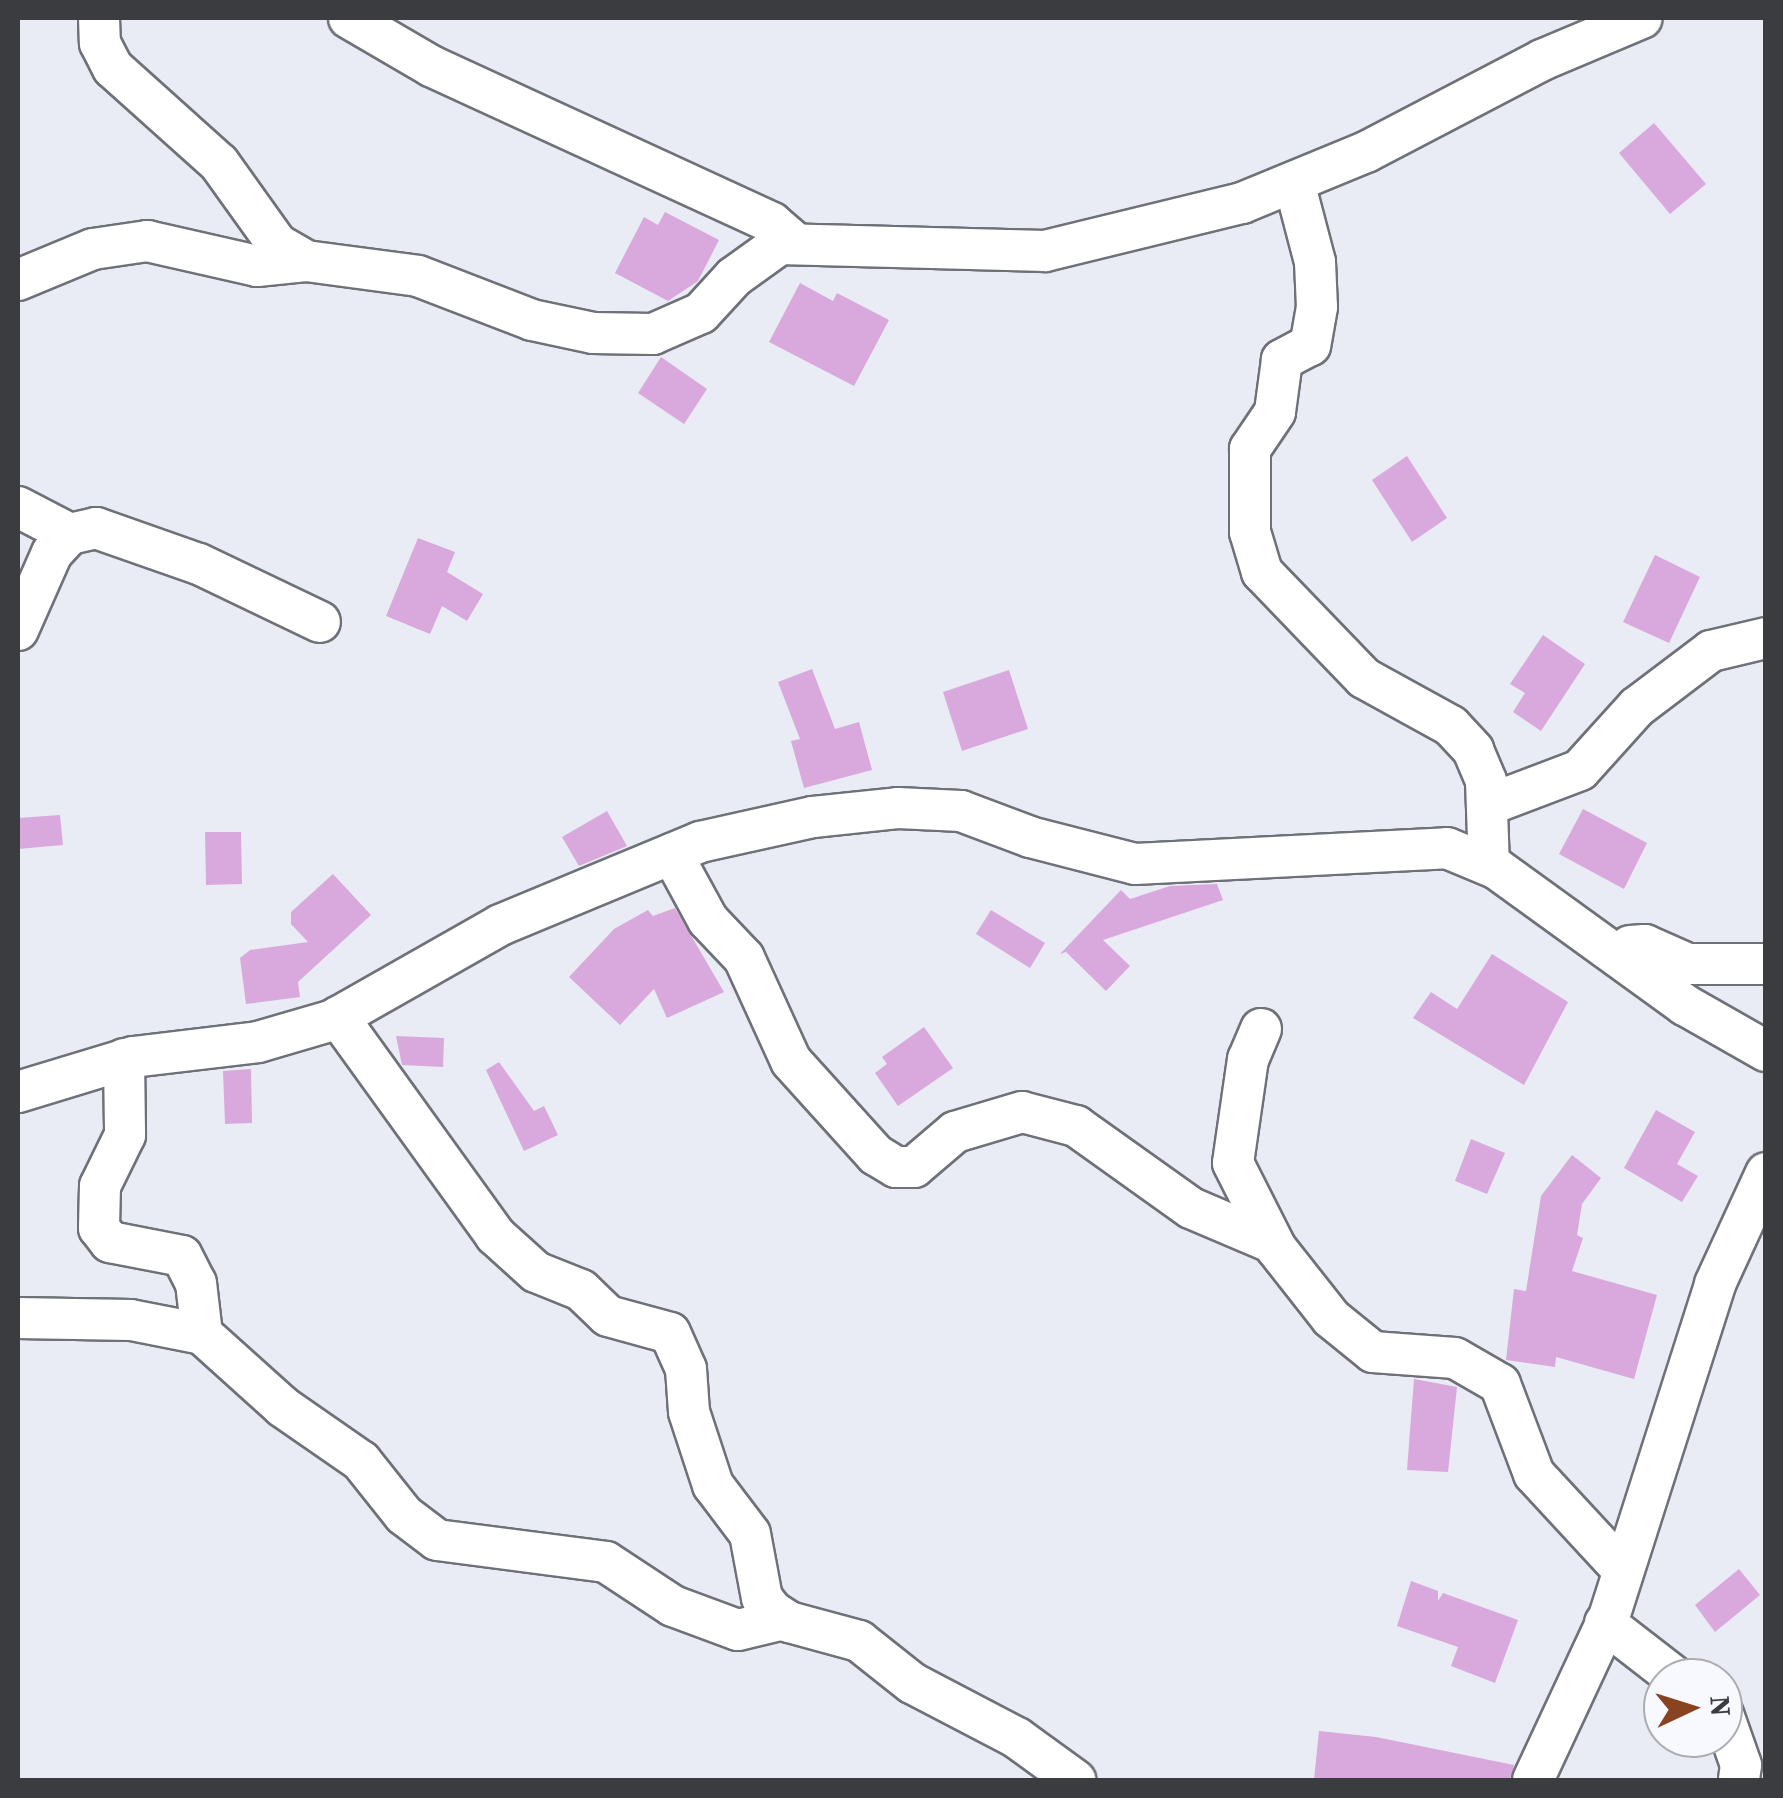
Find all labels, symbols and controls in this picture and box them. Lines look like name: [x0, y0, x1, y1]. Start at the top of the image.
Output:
north arrow: [1643, 1658, 1743, 1758]
text: N: [1701, 1695, 1741, 1718]

